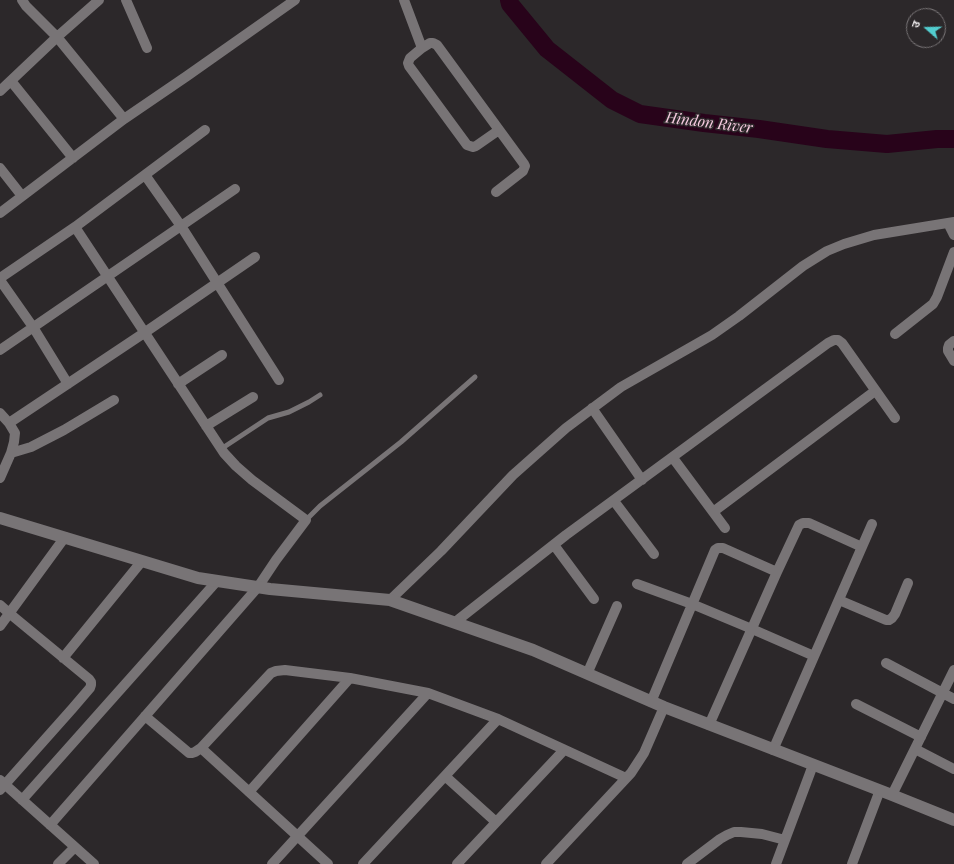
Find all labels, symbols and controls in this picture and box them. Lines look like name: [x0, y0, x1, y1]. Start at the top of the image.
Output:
north arrow: [906, 8, 946, 48]
text: उ: [907, 18, 923, 30]
water label: Hindon River: [664, 109, 754, 137]

